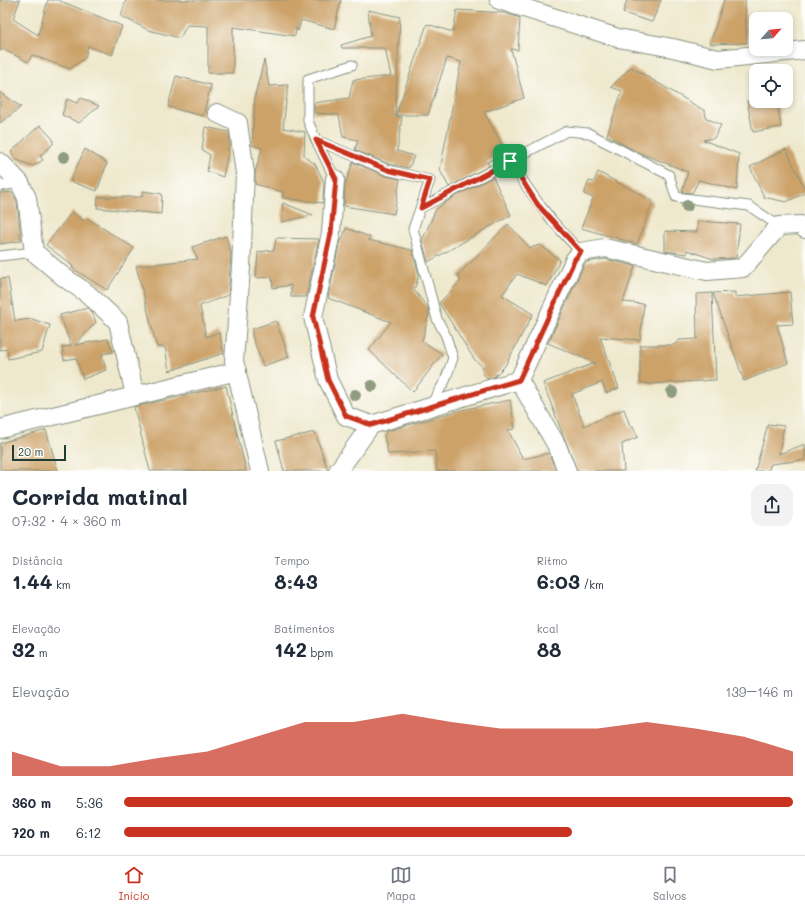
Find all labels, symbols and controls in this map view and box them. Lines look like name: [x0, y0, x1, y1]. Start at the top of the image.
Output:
north arrow: [749, 12, 793, 56]
map controls: [749, 12, 793, 108]
button: locate: [749, 64, 793, 108]
pin: [493, 144, 527, 178]
icon: arrive: [499, 150, 521, 172]
scale bar: [12, 443, 66, 462]
text: 20 m: [18, 444, 43, 459]
text: Corrida matinal: [12, 482, 188, 511]
button: share: [751, 484, 793, 526]
text: 07:32 · 4 × 360 m: [12, 512, 121, 529]
text: Distância: [12, 553, 63, 568]
text: Tempo: [274, 553, 309, 568]
text: Ritmo: [537, 553, 567, 568]
text: 1.44: [12, 568, 52, 594]
text: 8:43: [274, 568, 318, 594]
text: 6:03: [537, 568, 580, 594]
text: km: [52, 577, 71, 592]
text: /km: [580, 577, 604, 592]
text: Elevação: [12, 621, 60, 636]
text: Batimentos: [274, 621, 335, 636]
text: kcal: [537, 621, 559, 636]
text: 32: [12, 636, 35, 662]
text: 142: [274, 636, 307, 662]
text: 88: [537, 636, 561, 662]
text: m: [35, 645, 47, 660]
text: bpm: [307, 645, 333, 660]
text: Elevação: [12, 683, 69, 700]
text: 139–146 m: [725, 683, 793, 700]
text: 360 m: [12, 794, 51, 811]
text: 5:36: [76, 794, 103, 811]
text: 720 m: [12, 824, 50, 841]
text: 6:12: [76, 824, 101, 841]
tab: Início: [119, 864, 149, 903]
tab: Mapa: [386, 864, 416, 903]
tab: Salvos: [653, 864, 686, 903]

